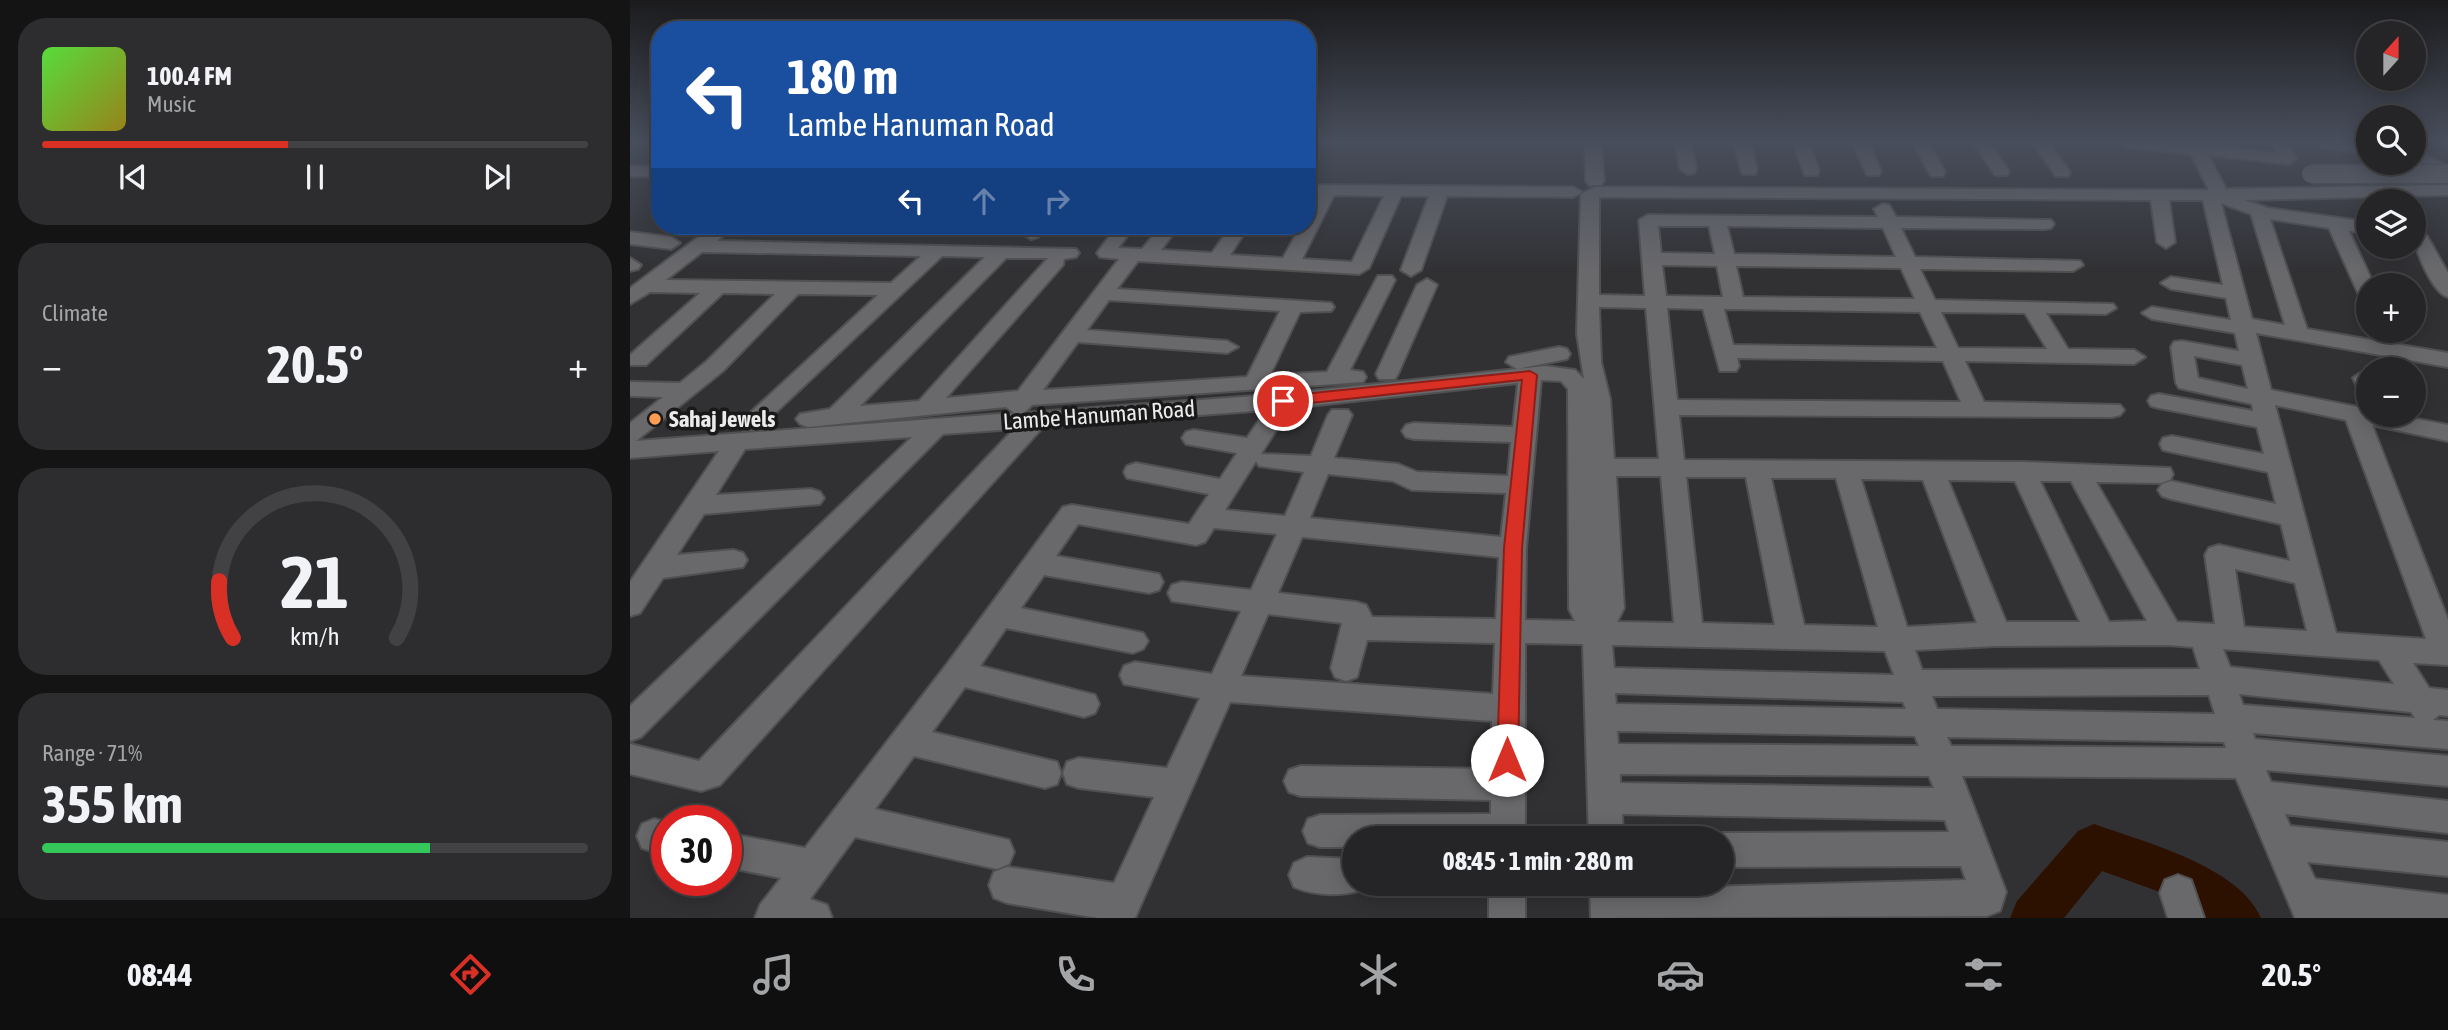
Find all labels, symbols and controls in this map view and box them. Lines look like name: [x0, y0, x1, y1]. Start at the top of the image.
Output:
north arrow: [2356, 21, 2426, 91]
map controls: [2356, 21, 2426, 427]
text: 180 m: [787, 48, 898, 104]
icon: left: [672, 49, 763, 140]
text: 100.4 FM: [147, 61, 232, 91]
text: Music: [147, 91, 195, 117]
button: search: [2356, 105, 2426, 175]
text: Lambe Hanuman Road: [787, 106, 1055, 143]
icon: previous: [114, 158, 152, 196]
icon: pause: [296, 158, 334, 196]
icon: next: [478, 158, 516, 196]
icon: left: [892, 182, 930, 220]
icon: ahead: [965, 182, 1003, 220]
icon: right: [1038, 182, 1076, 220]
button: layers: [2356, 189, 2426, 259]
button: +: [2356, 273, 2426, 343]
text: Climate: [42, 300, 108, 326]
text: 20.5°: [267, 334, 363, 394]
text: −: [42, 343, 62, 386]
text: +: [568, 343, 588, 386]
button: −: [2356, 357, 2426, 427]
pin: [1253, 371, 1313, 431]
icon: arrive: [1264, 382, 1302, 420]
street label: Lambe Hanuman Road: [1002, 395, 1196, 435]
place label: Sahaj Jewels: [669, 406, 775, 432]
marker: Sahaj Jewels: [647, 411, 663, 427]
text: 21: [281, 540, 349, 623]
text: km/h: [290, 621, 340, 649]
position arrow: [1470, 723, 1544, 797]
text: Range · 71%: [42, 740, 142, 766]
text: 355 km: [42, 774, 183, 834]
speed limit sign: 30: [651, 805, 742, 896]
text: 08:45 · 1 min · 280 m: [1443, 846, 1633, 876]
icon: directions: [446, 950, 495, 999]
icon: music: [749, 950, 798, 999]
icon: phone: [1051, 950, 1100, 999]
icon: climate: [1354, 950, 1403, 999]
icon: car: [1656, 950, 1705, 999]
icon: filters: [1959, 950, 2008, 999]
text: 08:44: [127, 956, 193, 993]
text: 20.5°: [2261, 956, 2321, 993]

